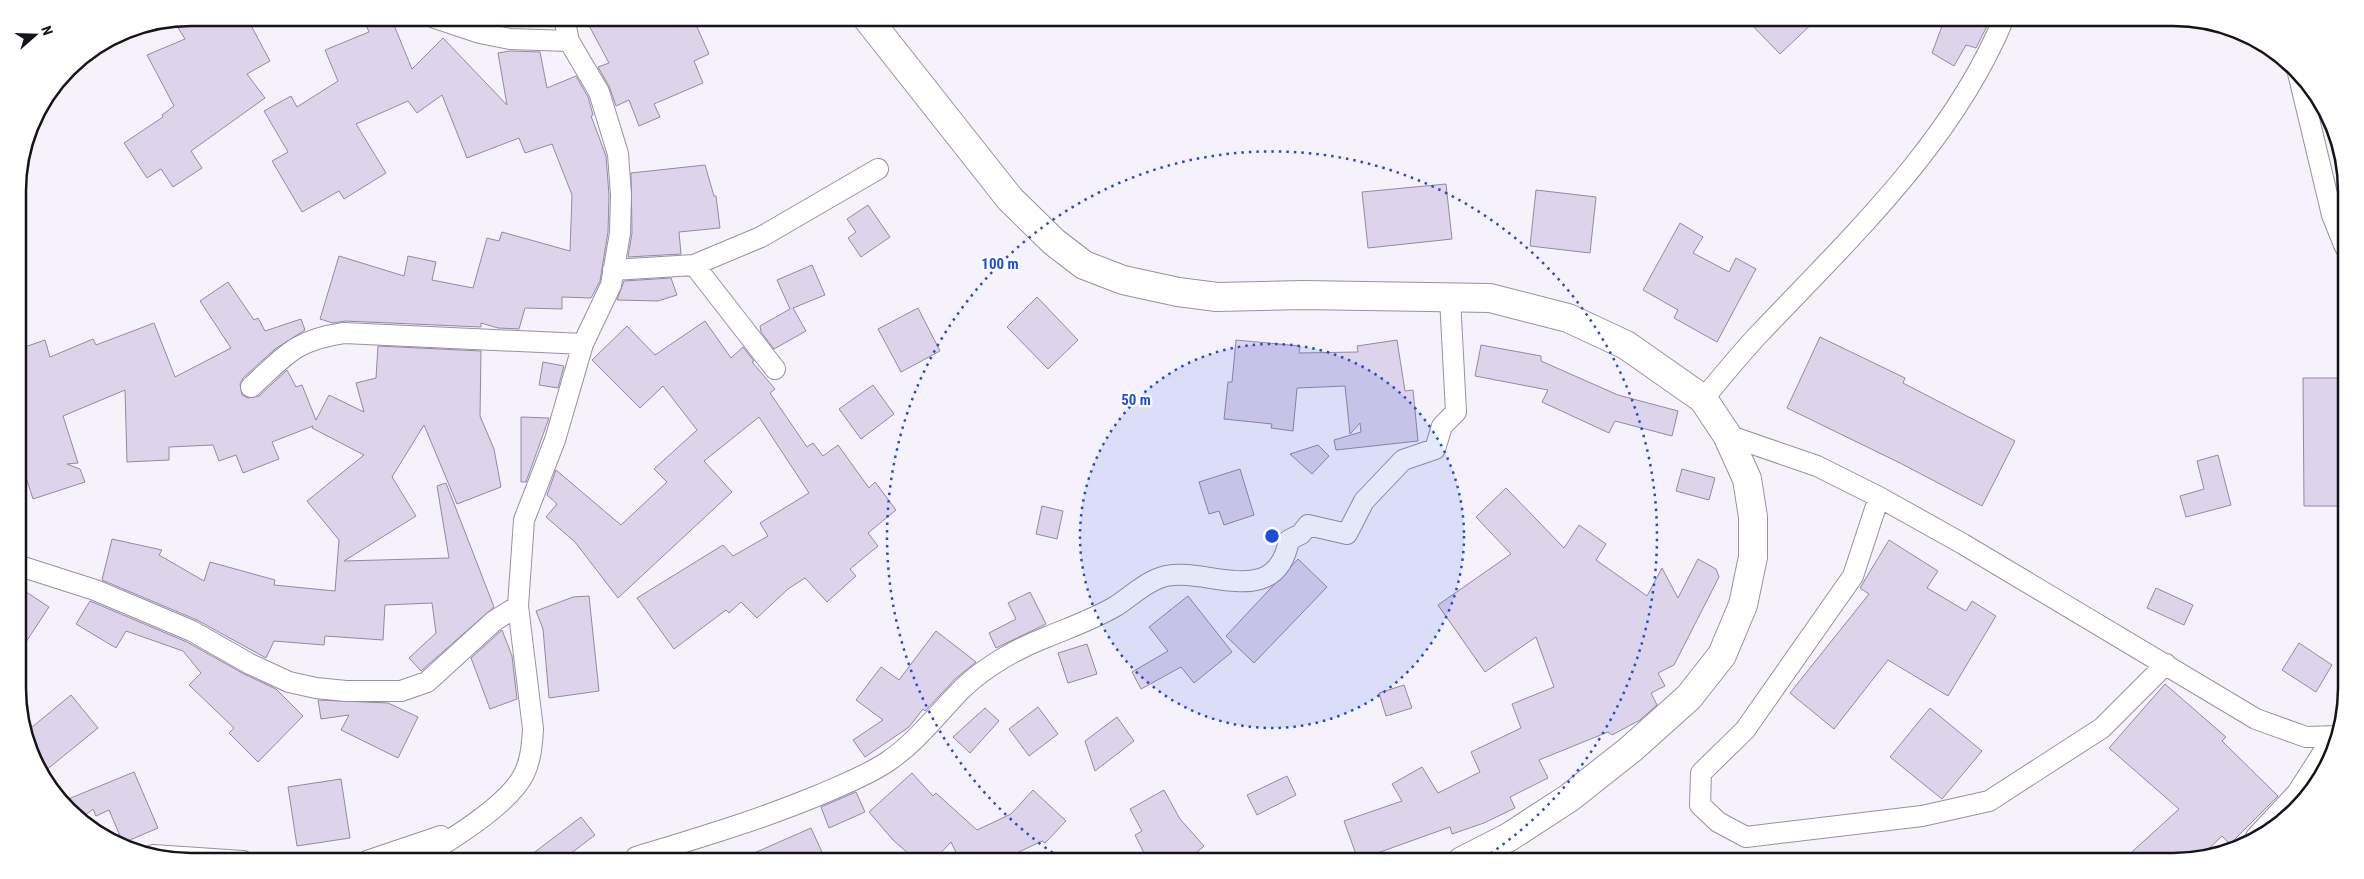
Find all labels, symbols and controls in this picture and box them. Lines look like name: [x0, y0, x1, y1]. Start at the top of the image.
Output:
north arrow: [10, 10, 60, 60]
text: N: [38, 24, 56, 37]
text: 100 m: [981, 255, 1019, 273]
text: 50 m: [1121, 391, 1151, 409]
centre of rings: [1263, 527, 1281, 545]

